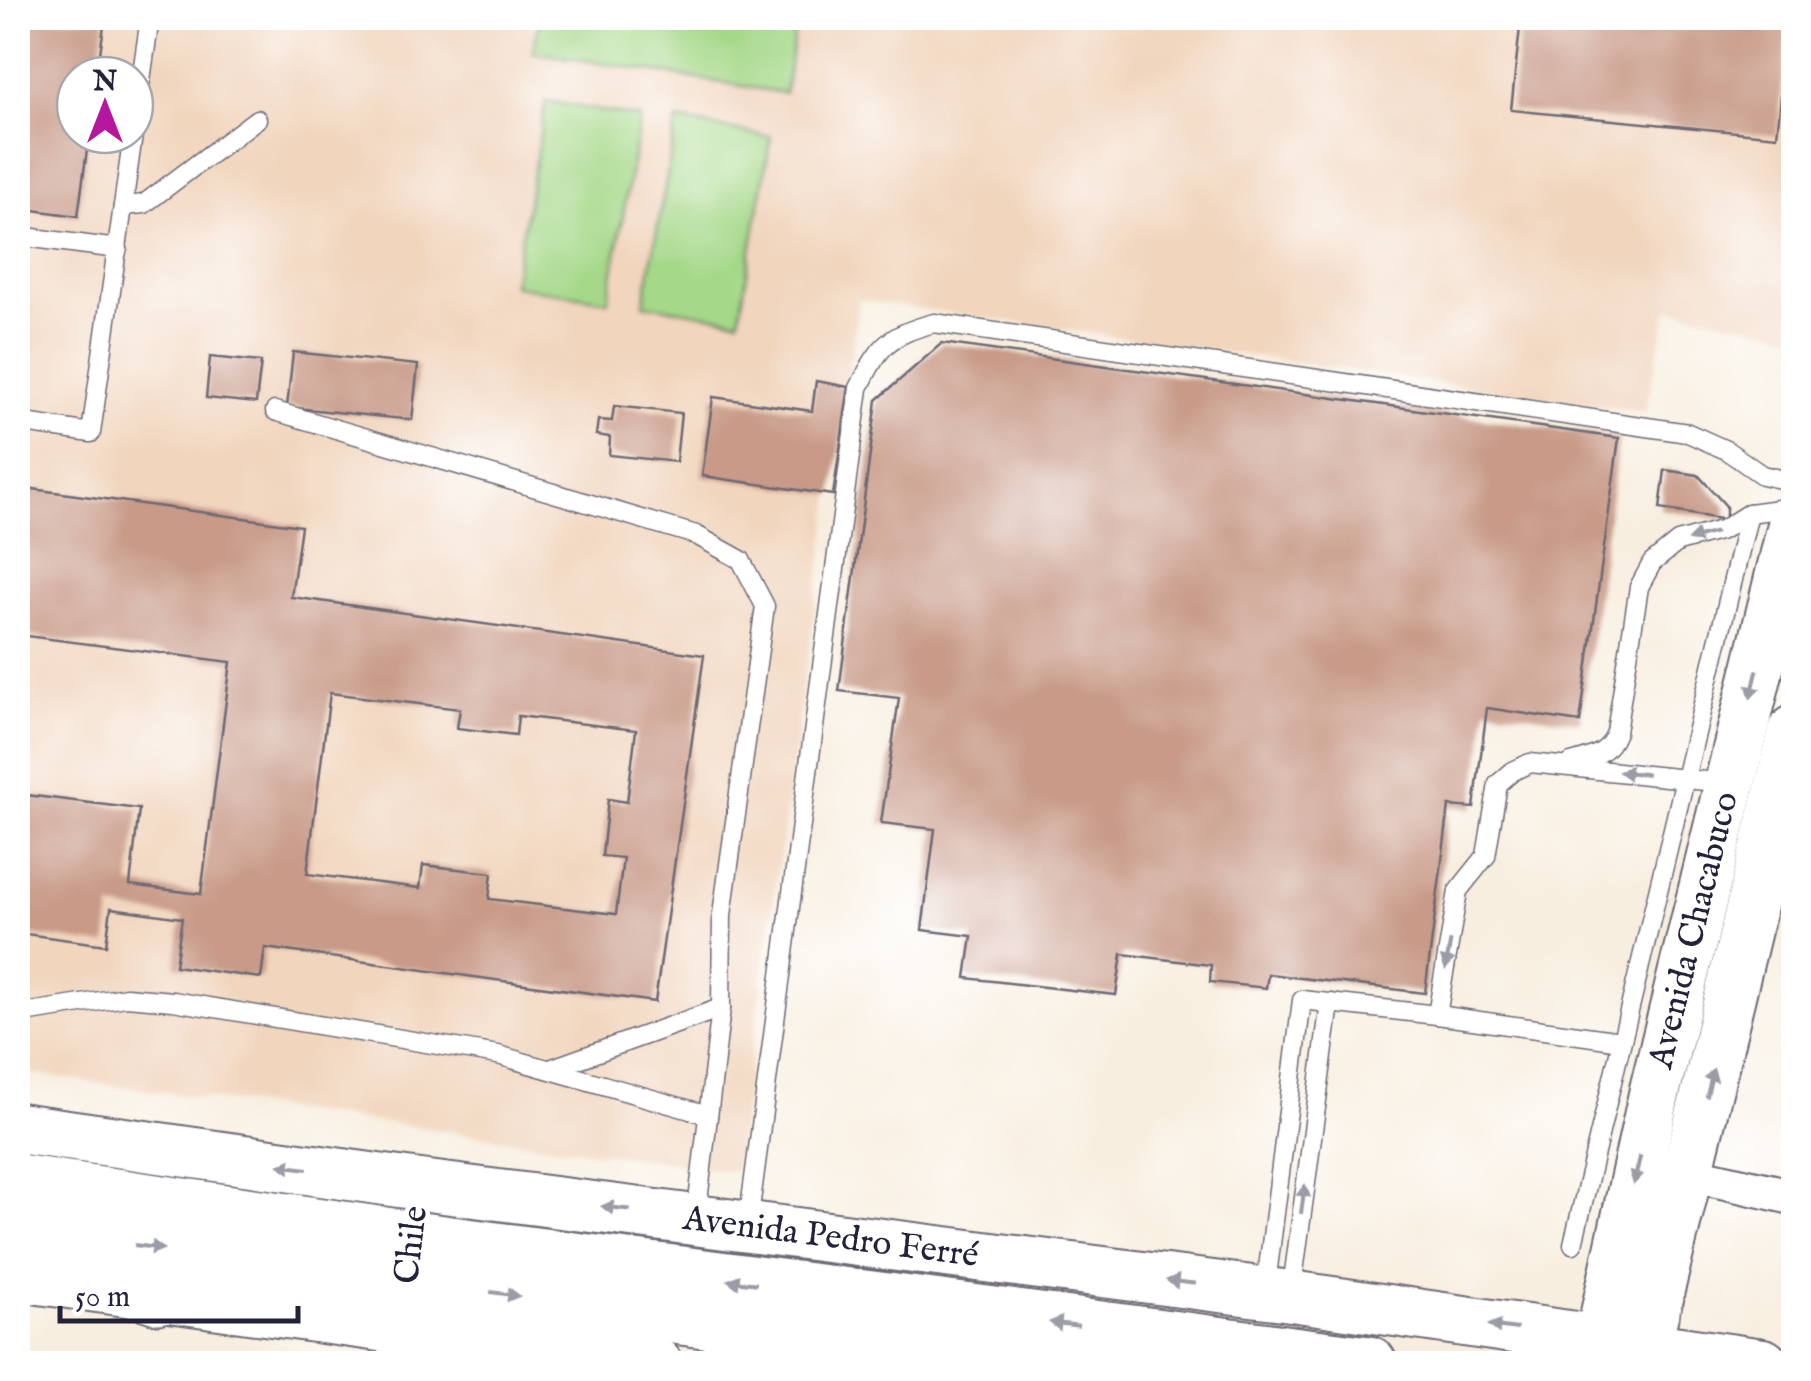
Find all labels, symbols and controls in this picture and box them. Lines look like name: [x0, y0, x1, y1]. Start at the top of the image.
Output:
north arrow: [55, 55, 155, 155]
text: N: [92, 65, 117, 100]
one-way arrow: [1686, 528, 1717, 544]
one-way arrow: [1746, 669, 1761, 700]
one-way arrow: [1617, 765, 1649, 781]
street label: Avenida Chacabuco: [1638, 787, 1750, 1074]
one-way arrow: [1440, 940, 1455, 971]
one-way arrow: [1703, 1067, 1718, 1098]
one-way arrow: [1629, 1155, 1645, 1186]
one-way arrow: [277, 1158, 309, 1174]
one-way arrow: [1295, 1182, 1311, 1214]
street label: Avenida Pedro Ferré: [679, 1196, 981, 1278]
one-way arrow: [599, 1200, 631, 1216]
street label: Chile: [385, 1203, 439, 1287]
one-way arrow: [134, 1239, 165, 1255]
scale bar: [60, 1261, 298, 1323]
one-way arrow: [726, 1274, 757, 1290]
one-way arrow: [1165, 1274, 1196, 1290]
text: 50 m: [75, 1279, 130, 1317]
one-way arrow: [490, 1286, 521, 1302]
one-way arrow: [1048, 1316, 1080, 1332]
one-way arrow: [1486, 1318, 1518, 1334]

